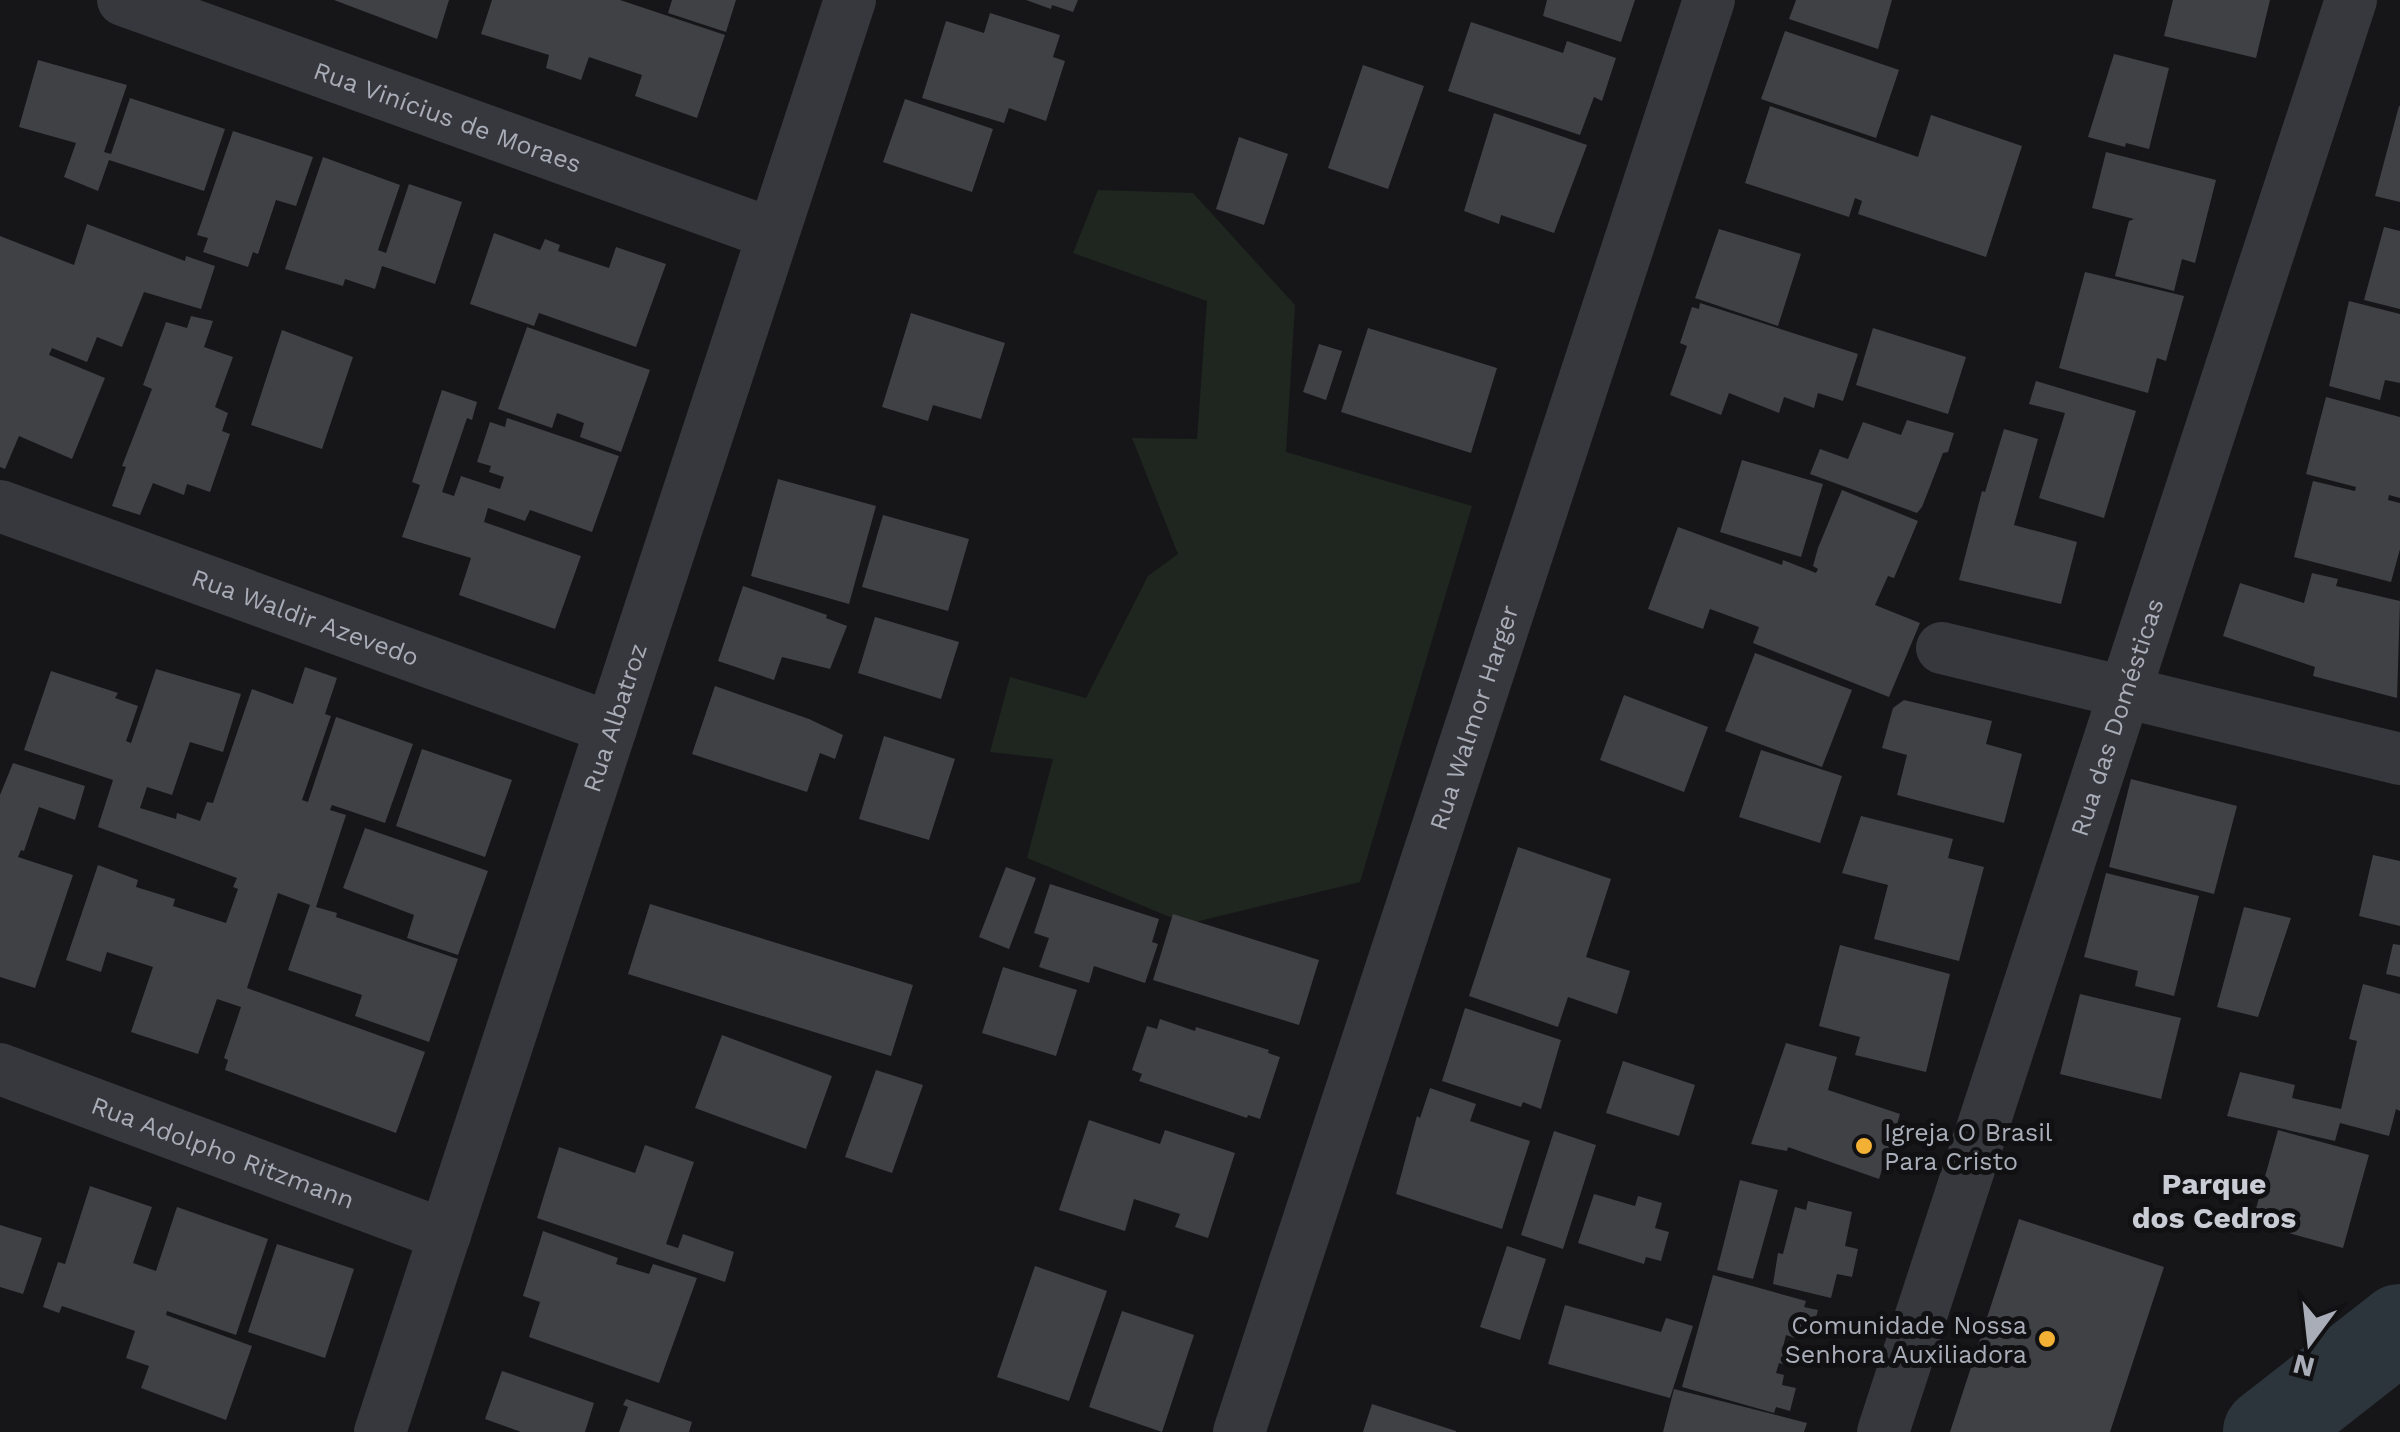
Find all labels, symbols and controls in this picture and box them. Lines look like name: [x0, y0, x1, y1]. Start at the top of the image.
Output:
street label: Rua Vinícius de Moraes: [310, 56, 585, 179]
street label: Rua Waldir Azevedo: [188, 563, 423, 672]
street label: Rua das Domésticas: [2065, 595, 2169, 840]
street label: Rua Walmor Harger: [1424, 601, 1524, 834]
street label: Rua Albatroz: [577, 640, 653, 796]
street label: Rua Adolpho Ritzmann: [87, 1090, 358, 1215]
place label: Igreja O Brasil Para Cristo: [1884, 1118, 2053, 1176]
marker: Igreja O Brasil Para Cristo: [1853, 1135, 1875, 1157]
district label: Parque dos Cedros: [2132, 1166, 2296, 1235]
north arrow: [2260, 1292, 2360, 1392]
place label: Comunidade Nossa Senhora Auxiliadora: [1785, 1311, 2027, 1369]
marker: Comunidade Nossa Senhora Auxiliadora: [2036, 1328, 2058, 1350]
text: N: [2289, 1347, 2318, 1384]

